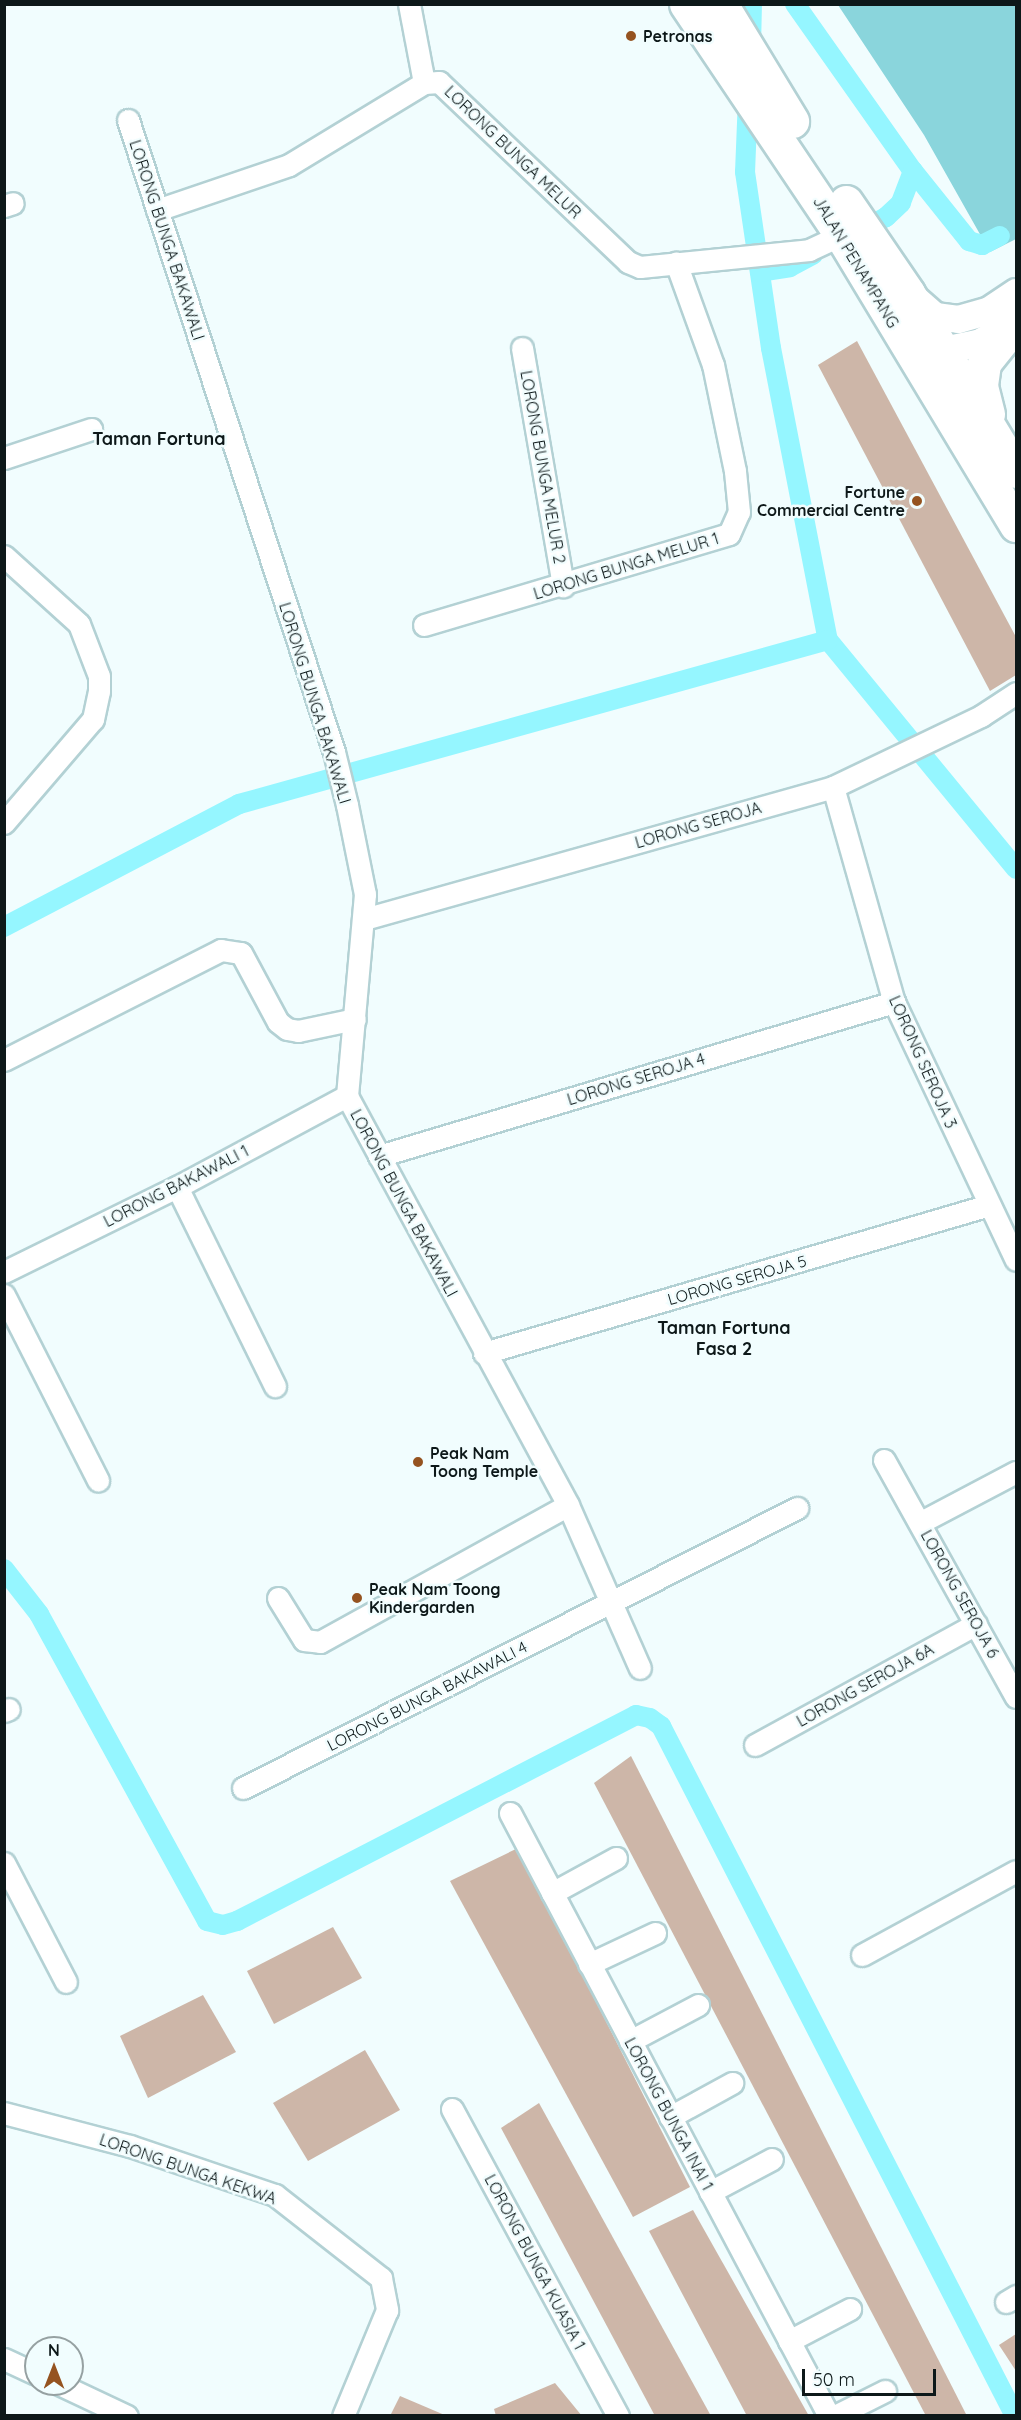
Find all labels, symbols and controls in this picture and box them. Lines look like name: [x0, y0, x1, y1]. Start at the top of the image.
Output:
place label: Petronas: [643, 26, 712, 46]
marker: Petronas: [624, 29, 638, 43]
street label: LORONG BUNGA MELUR: [441, 82, 585, 222]
street label: LORONG BUNGA BAKAWALI: [126, 137, 208, 343]
street label: JALAN PENAMPANG: [809, 193, 903, 331]
street label: LORONG BUNGA MELUR 2: [517, 369, 569, 565]
district label: Taman Fortuna: [92, 428, 226, 450]
place label: Fortune Commercial Centre: [757, 482, 905, 520]
marker: Fortune Commercial Centre: [910, 494, 924, 508]
street label: LORONG BUNGA MELUR 1: [531, 529, 721, 603]
street label: LORONG BUNGA BAKAWALI: [275, 600, 355, 806]
street label: LORONG SEROJA: [633, 798, 763, 852]
street label: LORONG SEROJA 3: [885, 993, 961, 1131]
street label: LORONG SEROJA 4: [565, 1049, 707, 1109]
street label: LORONG BUNGA BAKAWALI: [346, 1106, 462, 1300]
street label: LORONG BAKAWALI 1: [100, 1141, 252, 1231]
street label: LORONG SEROJA 5: [665, 1251, 809, 1309]
district label: Taman Fortuna Fasa 2: [657, 1318, 791, 1360]
place label: Peak Nam Toong Temple: [430, 1443, 538, 1481]
marker: Peak Nam Toong Temple: [411, 1455, 425, 1469]
street label: LORONG SEROJA 6: [917, 1527, 1003, 1661]
place label: Peak Nam Toong Kindergarden: [369, 1579, 500, 1617]
marker: Peak Nam Toong Kindergarden: [350, 1591, 364, 1605]
street label: LORONG BUNGA BAKAWALI 4: [324, 1637, 530, 1755]
street label: LORONG SEROJA 6A: [793, 1639, 937, 1731]
street label: LORONG BUNGA INAI 1: [621, 2034, 717, 2194]
street label: LORONG BUNGA KEKWA: [97, 2130, 279, 2208]
street label: LORONG BUNGA KUASIA 1: [481, 2171, 589, 2353]
north arrow: [24, 2336, 84, 2396]
text: N: [48, 2340, 60, 2360]
scale bar: [805, 2357, 938, 2395]
text: 50 m: [813, 2368, 855, 2391]

